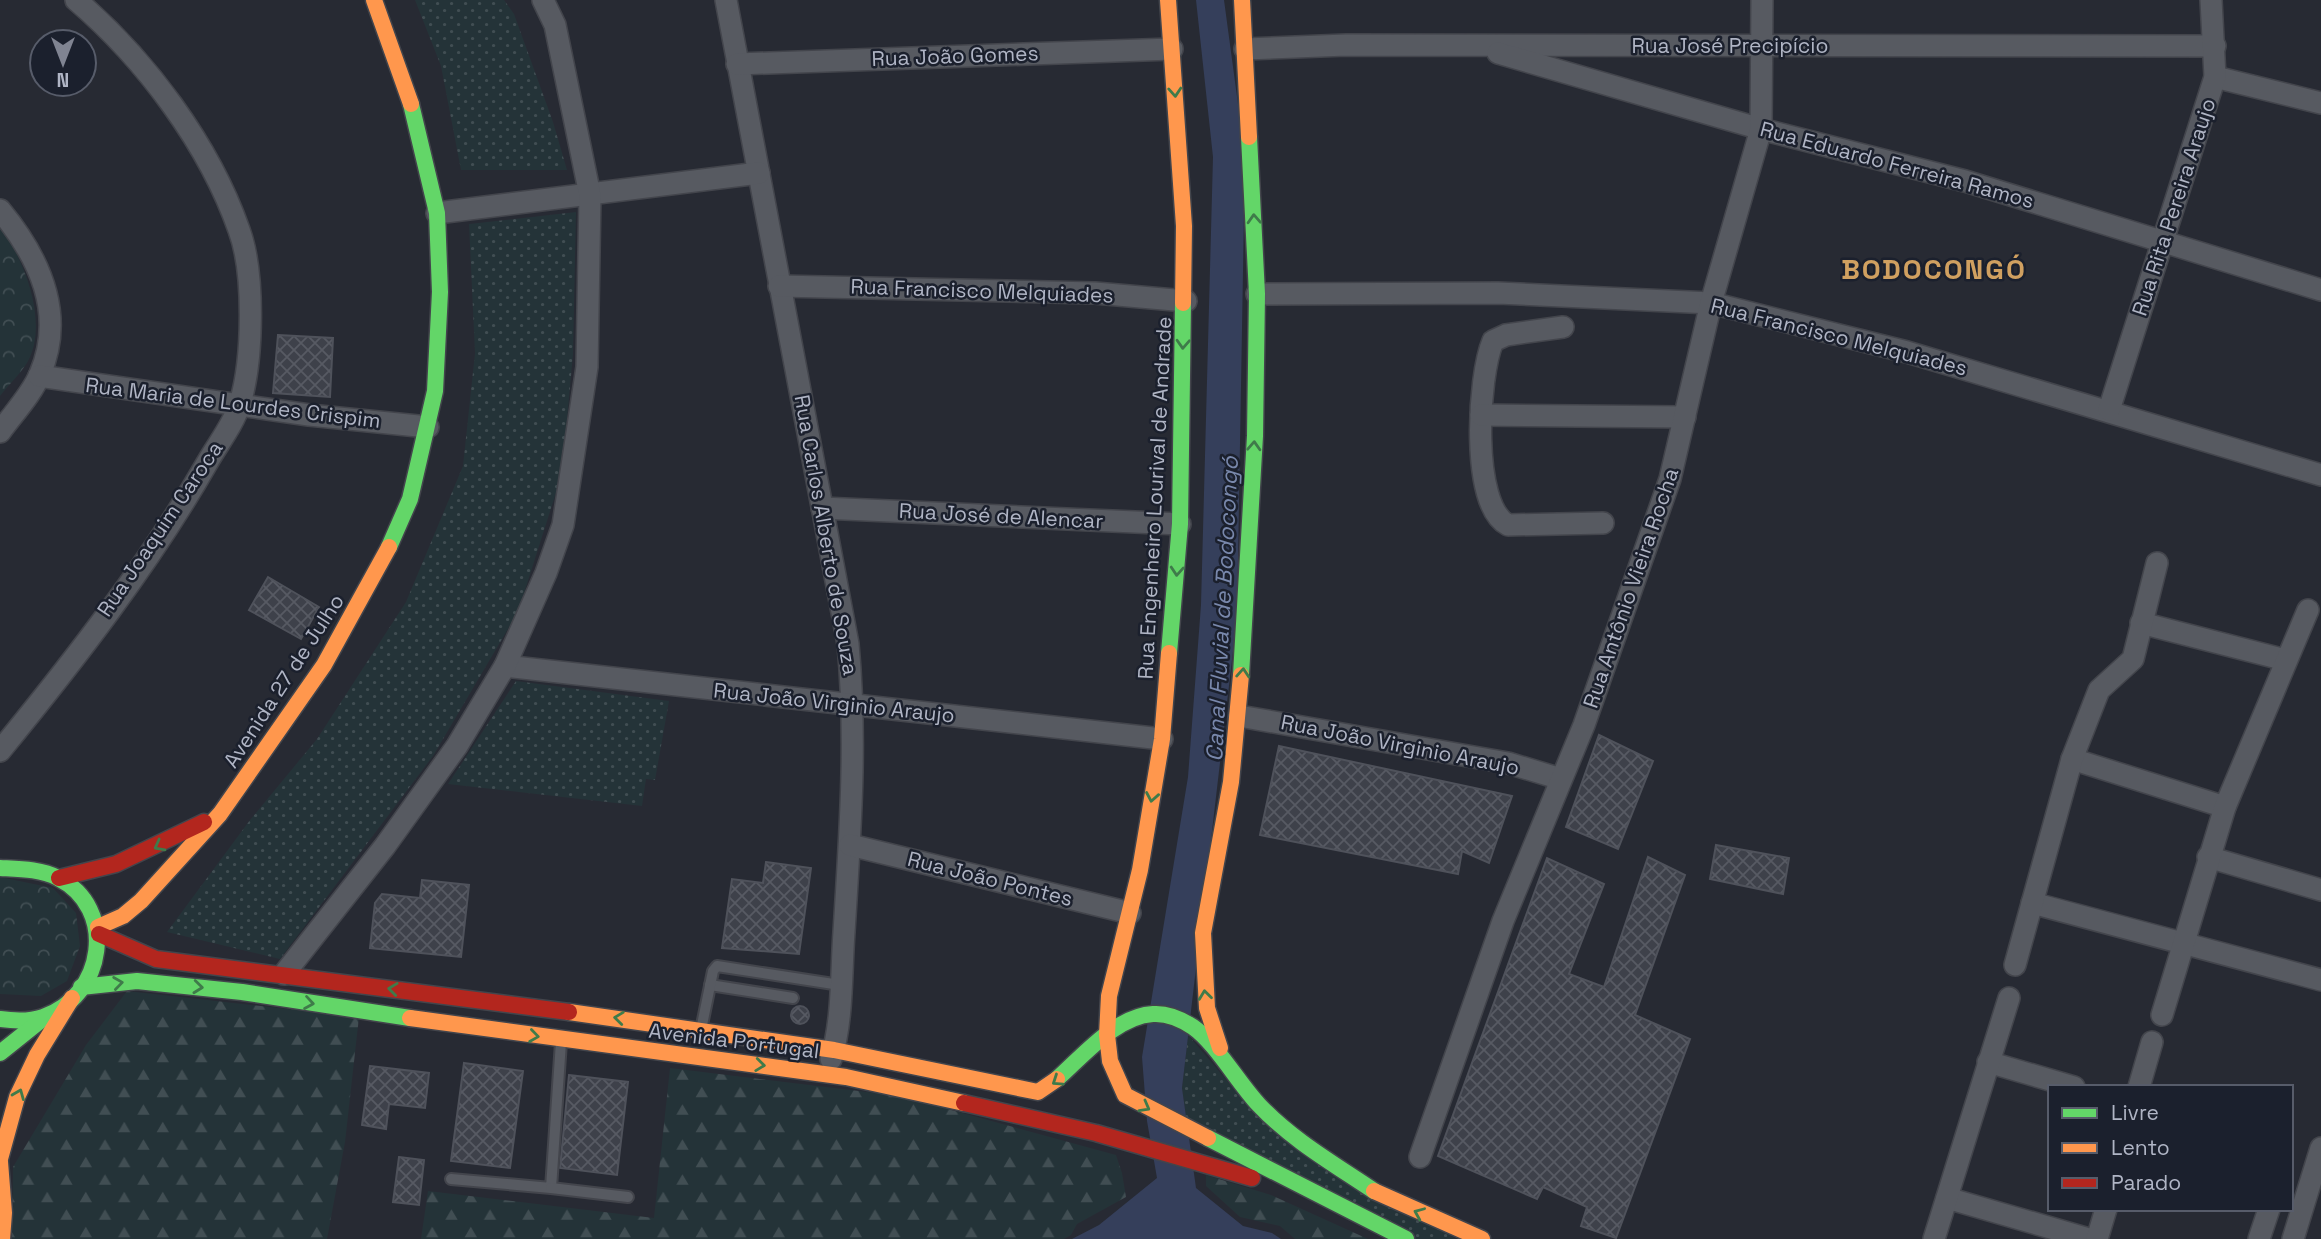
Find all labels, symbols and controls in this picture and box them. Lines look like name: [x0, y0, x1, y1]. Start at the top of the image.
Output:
north arrow: [28, 28, 98, 98]
street label: Rua José Precipício: [1631, 32, 1829, 59]
street label: Rua João Gomes: [871, 39, 1039, 72]
text: N: [57, 67, 69, 92]
one-way arrow: [1168, 87, 1183, 98]
street label: Rua Rita Pereira Araujo: [2126, 95, 2221, 319]
street label: Rua Eduardo Ferreira Ramos: [1757, 115, 2037, 214]
one-way arrow: [1247, 213, 1262, 224]
district label: BODOCONGÓ: [1841, 251, 2027, 287]
street label: Rua Francisco Melquiades: [850, 272, 1114, 309]
street label: Rua Francisco Melquiades: [1708, 292, 1970, 381]
street label: Rua Engenheiro Lourival de Andrade: [1132, 316, 1177, 680]
one-way arrow: [1176, 339, 1191, 350]
street label: Rua Maria de Lourdes Crispim: [84, 371, 382, 434]
street label: Rua Carlos Alberto de Souza: [789, 393, 864, 677]
street label: Rua Joaquim Caroca: [91, 436, 228, 622]
one-way arrow: [1247, 440, 1262, 451]
water label: Canal Fluvial de Bodocongó: [1199, 455, 1245, 762]
street label: Rua Antônio Vieira Rocha: [1577, 464, 1684, 711]
street label: Rua José de Alencar: [898, 497, 1104, 534]
one-way arrow: [1169, 566, 1184, 577]
street label: Avenida 27 de Julho: [217, 589, 350, 773]
one-way arrow: [1235, 668, 1250, 679]
street label: Rua João Virginio Araujo: [712, 676, 956, 729]
street label: Rua João Virginio Araujo: [1279, 708, 1522, 781]
one-way arrow: [1145, 792, 1160, 803]
one-way arrow: [154, 837, 166, 851]
street label: Rua João Pontes: [905, 845, 1075, 912]
one-way arrow: [112, 976, 124, 991]
one-way arrow: [192, 980, 204, 995]
one-way arrow: [388, 981, 399, 996]
one-way arrow: [1198, 990, 1213, 1001]
one-way arrow: [303, 995, 315, 1010]
one-way arrow: [613, 1011, 625, 1026]
street label: Avenida Portugal: [647, 1017, 821, 1064]
one-way arrow: [528, 1028, 540, 1043]
one-way arrow: [754, 1058, 766, 1073]
one-way arrow: [1052, 1072, 1065, 1085]
legend: [2048, 1085, 2293, 1211]
one-way arrow: [11, 1089, 25, 1101]
one-way arrow: [1138, 1099, 1151, 1112]
text: Livre: [2111, 1099, 2159, 1126]
text: Lento: [2111, 1134, 2170, 1161]
text: Parado: [2111, 1169, 2181, 1196]
one-way arrow: [1414, 1207, 1426, 1221]

